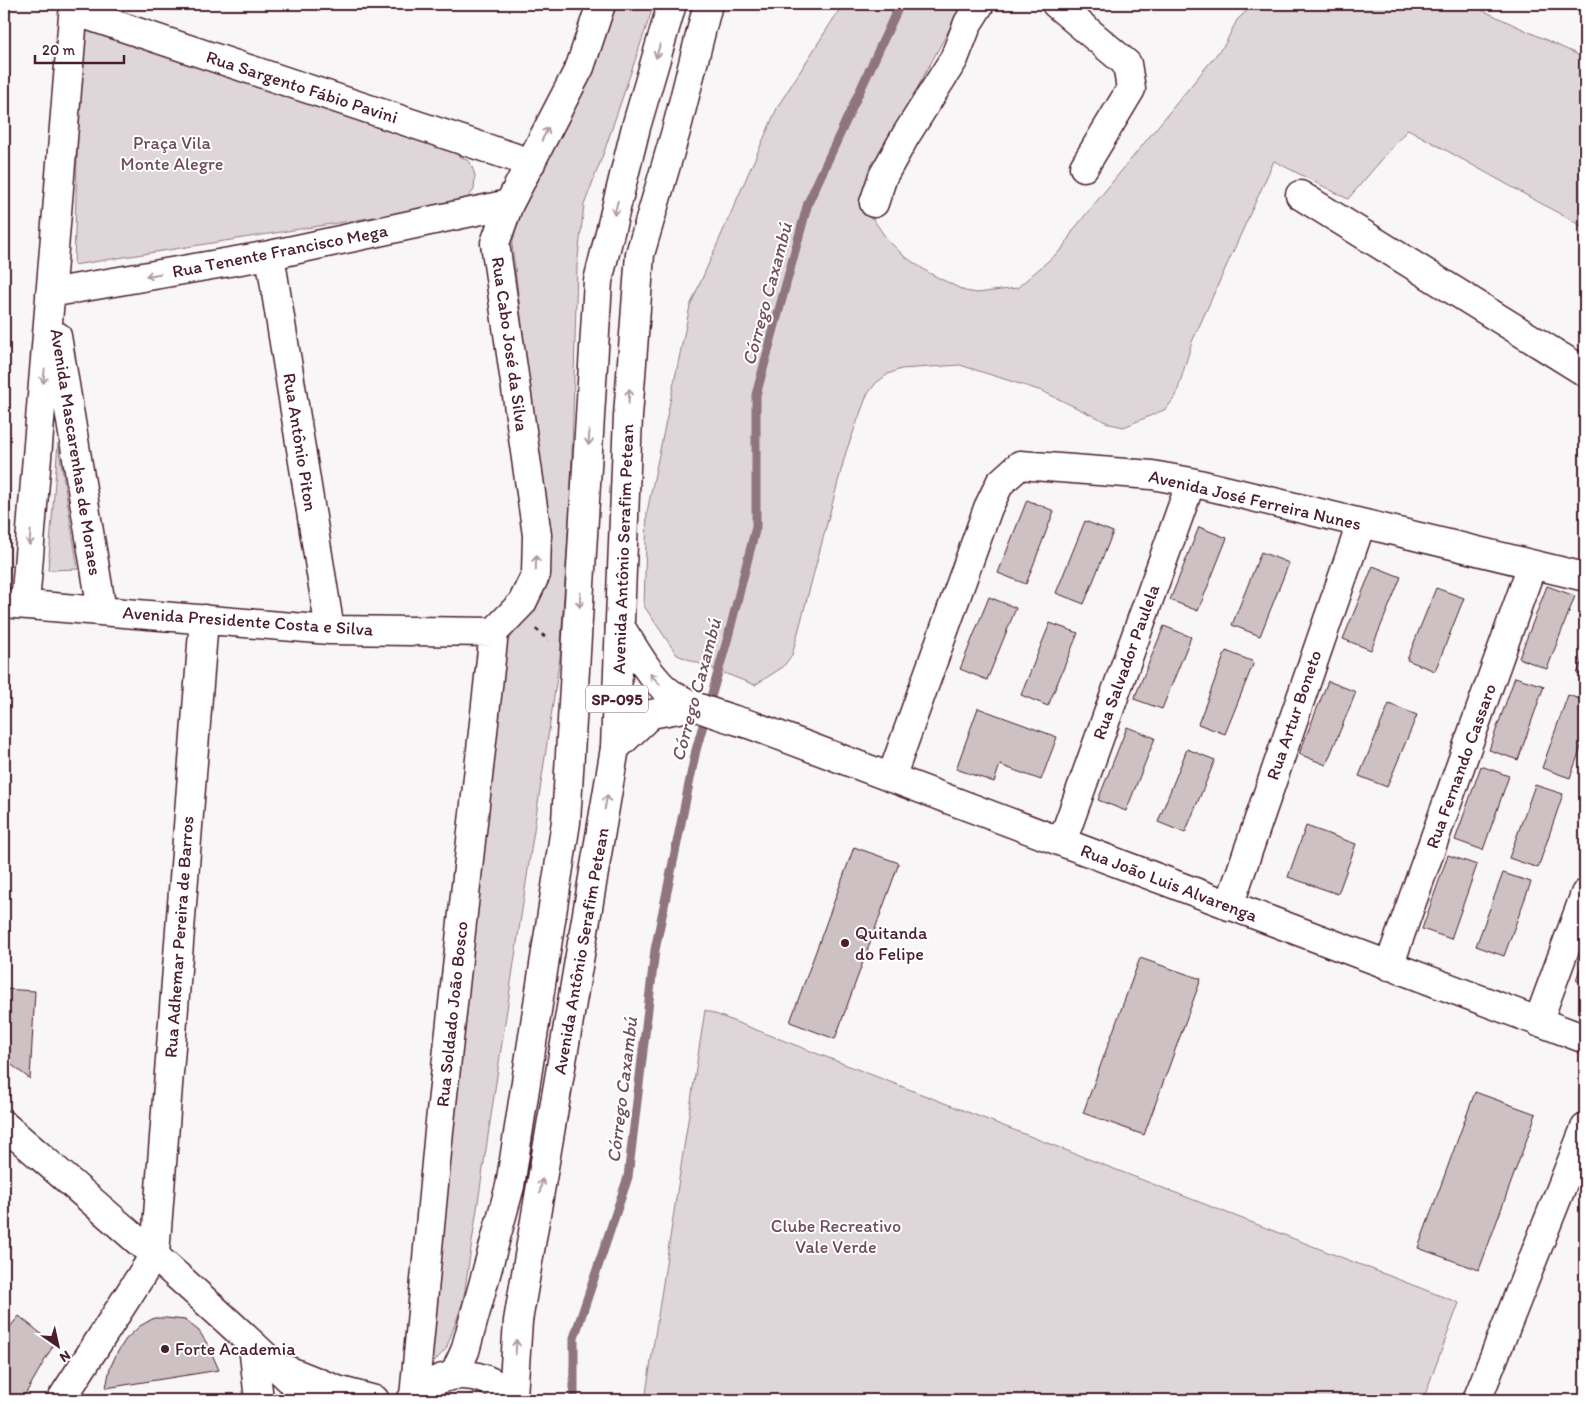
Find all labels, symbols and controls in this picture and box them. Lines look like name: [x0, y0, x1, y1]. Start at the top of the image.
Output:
scale bar: [35, 32, 124, 64]
text: 20 m: [42, 41, 76, 59]
one-way arrow: [653, 42, 662, 58]
street label: Rua Sargento Fábio Pavini: [203, 46, 401, 128]
one-way arrow: [540, 127, 550, 142]
park label: Praça Vila Monte Alegre: [121, 132, 223, 175]
one-way arrow: [611, 199, 620, 215]
street label: Rua Tenente Francisco Mega: [170, 219, 390, 283]
water label: Córrego Caxambú: [737, 220, 797, 368]
street label: Rua Cabo José da Silva: [487, 255, 533, 433]
one-way arrow: [145, 271, 161, 281]
street label: Avenida Mascarenhas de Moraes: [46, 327, 106, 577]
one-way arrow: [39, 368, 48, 384]
street label: Rua Antônio Piton: [278, 371, 322, 513]
one-way arrow: [625, 388, 634, 404]
street label: Avenida Antônio Serafim Petean: [608, 424, 638, 674]
one-way arrow: [585, 429, 594, 445]
street label: Avenida José Ferreira Nunes: [1147, 465, 1363, 535]
one-way arrow: [26, 530, 35, 546]
one-way arrow: [531, 555, 541, 571]
street label: Rua Salvador Paulela: [1088, 581, 1165, 743]
one-way arrow: [575, 592, 584, 608]
street label: Avenida Presidente Costa e Silva: [122, 601, 375, 641]
water label: Córrego Caxambú: [666, 616, 726, 764]
street label: Rua Artur Boneto: [1261, 647, 1327, 783]
one-way arrow: [649, 672, 661, 685]
street label: Rua Fernando Cassaro: [1421, 681, 1501, 851]
road number: SP-095: [586, 686, 648, 712]
one-way arrow: [602, 794, 612, 810]
street label: Rua Adhemar Pereira de Barros: [160, 815, 198, 1059]
street label: Avenida Antônio Serafim Petean: [548, 826, 614, 1076]
street label: Rua João Luis Alvarenga: [1078, 839, 1261, 927]
street label: Rua Soldado João Bosco: [431, 920, 473, 1108]
place label: Quitanda do Felipe: [855, 922, 928, 965]
marker: Quitanda do Felipe: [839, 937, 851, 949]
water label: Córrego Caxambú: [602, 1015, 642, 1164]
one-way arrow: [536, 1179, 546, 1195]
park label: Clube Recreativo Vale Verde: [771, 1215, 901, 1258]
north arrow: [32, 1322, 82, 1372]
place label: Forte Academia: [175, 1338, 296, 1360]
one-way arrow: [512, 1339, 521, 1355]
marker: Forte Academia: [159, 1343, 171, 1355]
text: N: [56, 1347, 74, 1366]

